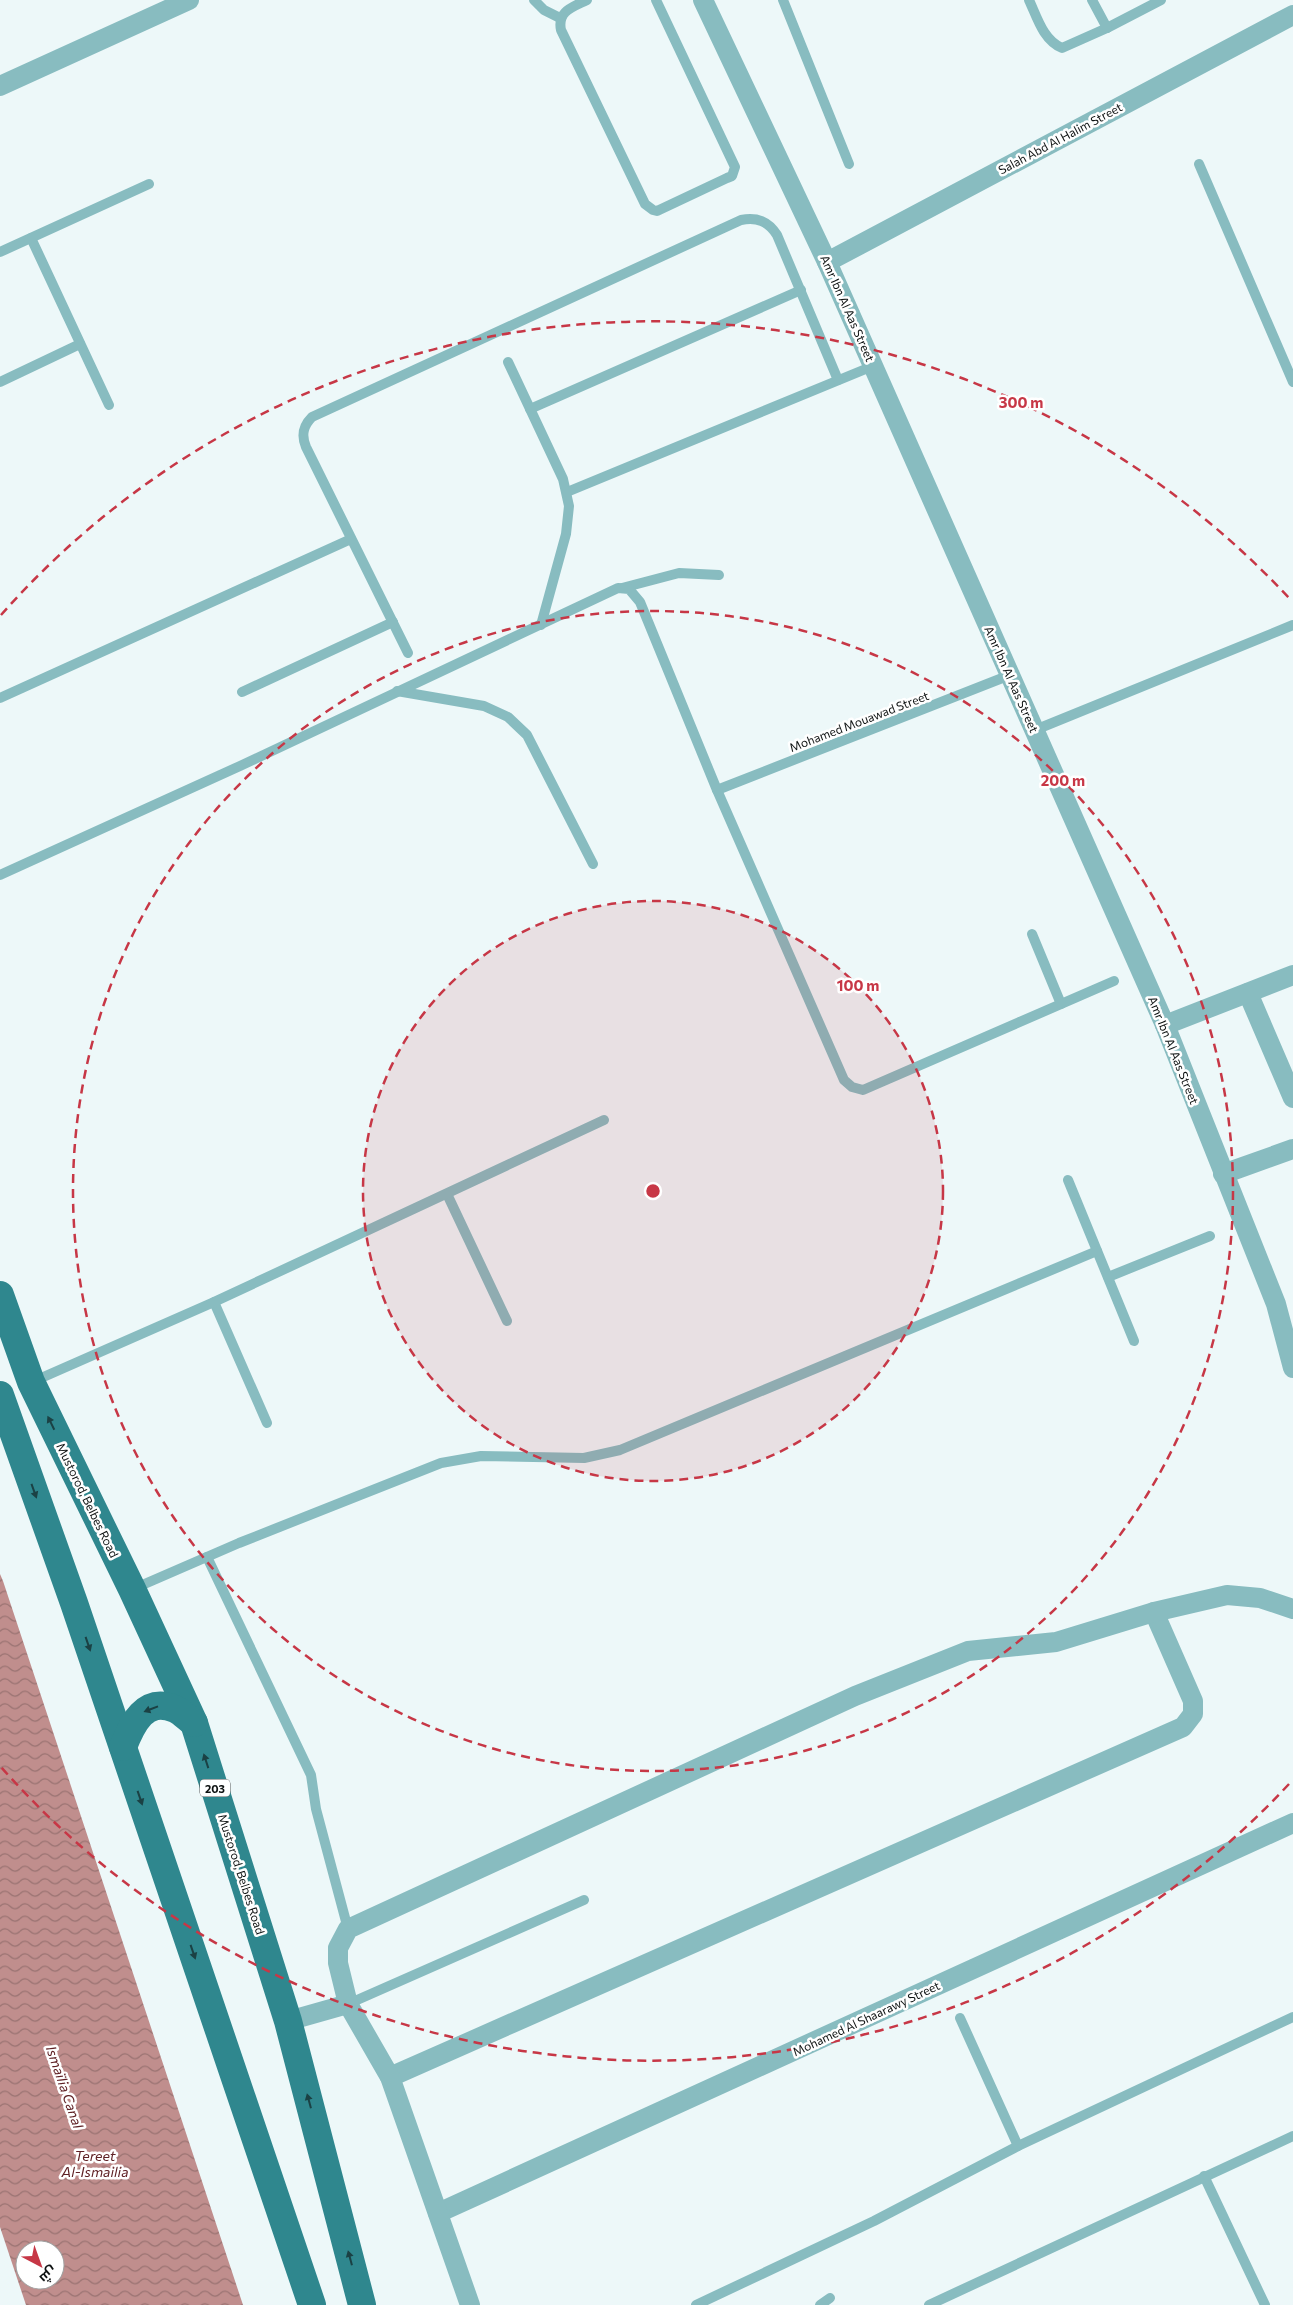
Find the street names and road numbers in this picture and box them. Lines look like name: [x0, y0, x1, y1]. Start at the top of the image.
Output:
street label: Salah Abd Al Halim Street: [996, 99, 1124, 177]
street label: Amr Ibn Al Aas Street: [818, 253, 878, 364]
street label: Amr Ibn Al Aas Street: [982, 624, 1042, 735]
street label: Mohamed Mouawad Street: [787, 688, 931, 754]
street label: Amr Ibn Al Aas Street: [1146, 994, 1202, 1106]
street label: Mustorod, Belbes Road: [54, 1440, 122, 1560]
road number: 203: [200, 1780, 230, 1796]
street label: Mustorod, Belbes Road: [216, 1812, 268, 1936]
street label: Mohamed Al Shaarawy Street: [790, 1978, 942, 2058]

